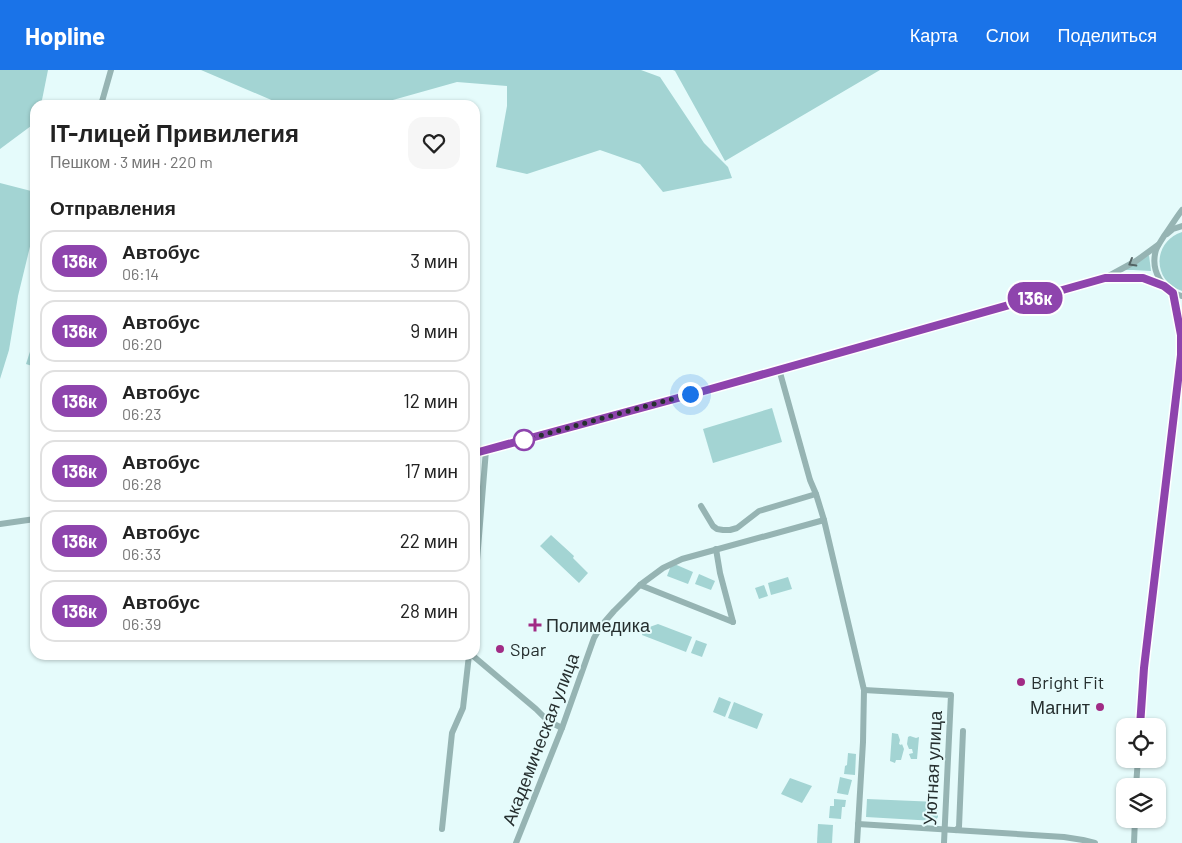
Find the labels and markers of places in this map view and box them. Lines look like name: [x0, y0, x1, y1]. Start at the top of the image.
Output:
unlabelled marker: [513, 429, 535, 451]
place label: Полимедика: [546, 614, 651, 636]
marker: Полимедика: [528, 618, 542, 632]
place label: Spar: [510, 638, 547, 660]
marker: Spar: [494, 643, 506, 655]
place label: Bright Fit: [1031, 671, 1104, 693]
marker: Bright Fit: [1015, 676, 1027, 688]
place label: Магнит: [1030, 696, 1090, 718]
marker: Магнит: [1094, 701, 1106, 713]

